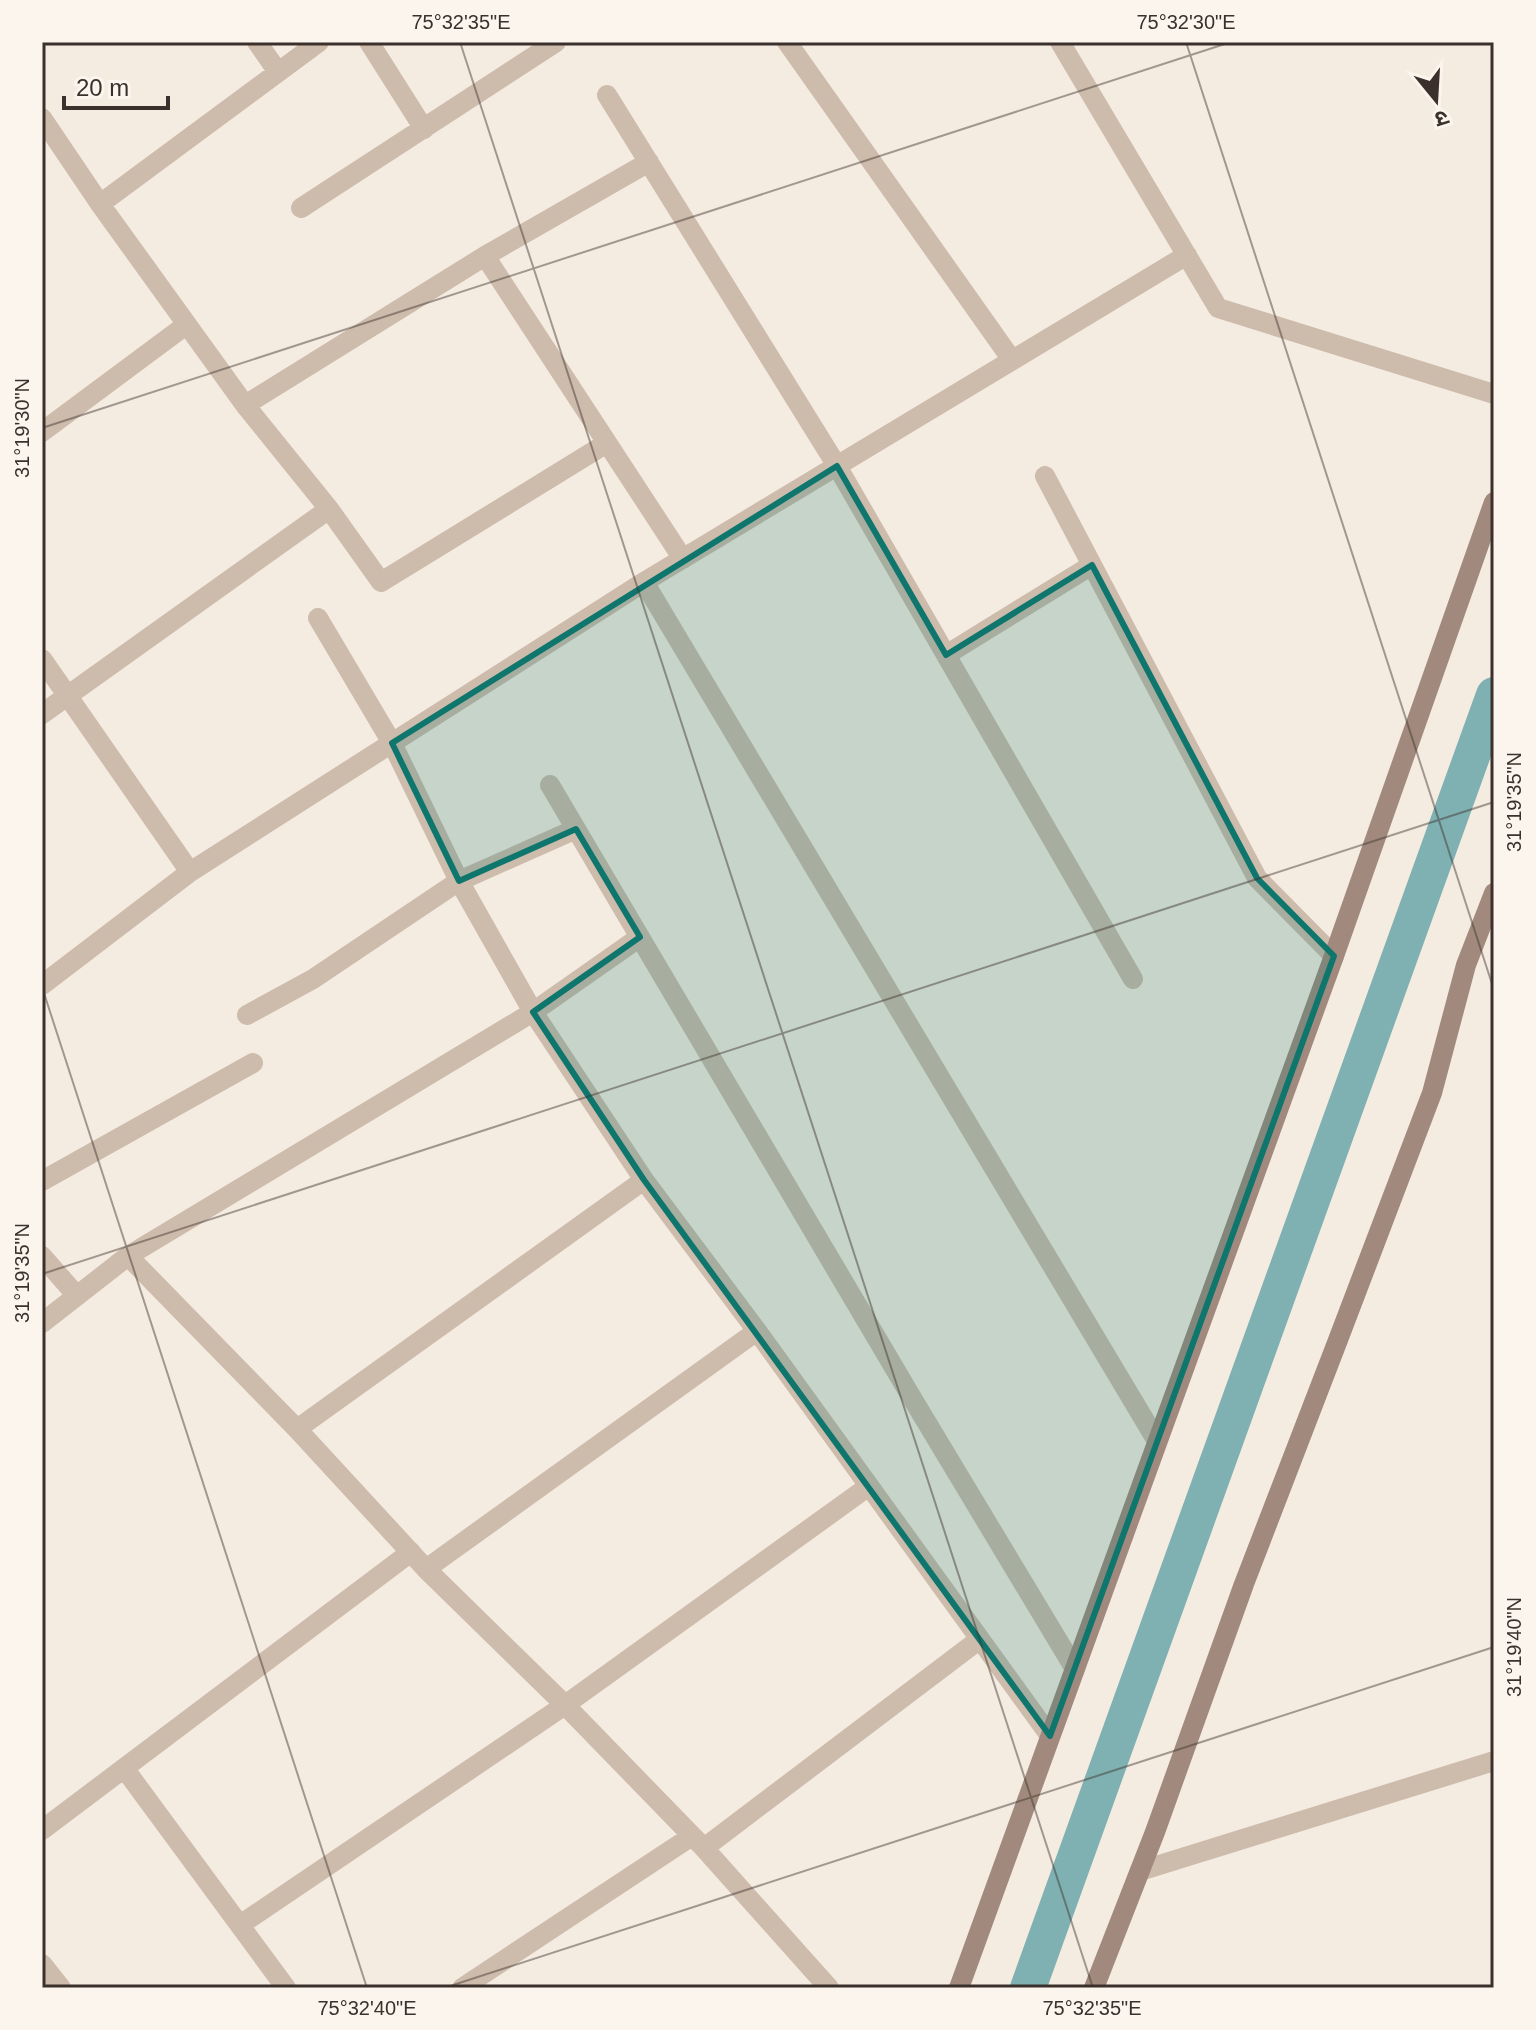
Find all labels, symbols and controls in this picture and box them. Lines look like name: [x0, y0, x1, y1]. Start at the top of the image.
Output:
text: 75°32'35"E: [412, 11, 511, 33]
text: 75°32'30"E: [1137, 11, 1236, 33]
scale bar: [64, 60, 168, 110]
north arrow: [1396, 60, 1476, 140]
text: 20 m: [76, 74, 129, 101]
text: उ: [1431, 105, 1452, 133]
text: 31°19'30"N: [11, 378, 33, 478]
text: 31°19'35"N: [1503, 752, 1525, 852]
text: 31°19'35"N: [11, 1223, 33, 1323]
text: 31°19'40"N: [1503, 1597, 1525, 1697]
text: 75°32'40"E: [318, 1997, 417, 2019]
text: 75°32'35"E: [1043, 1997, 1142, 2019]

